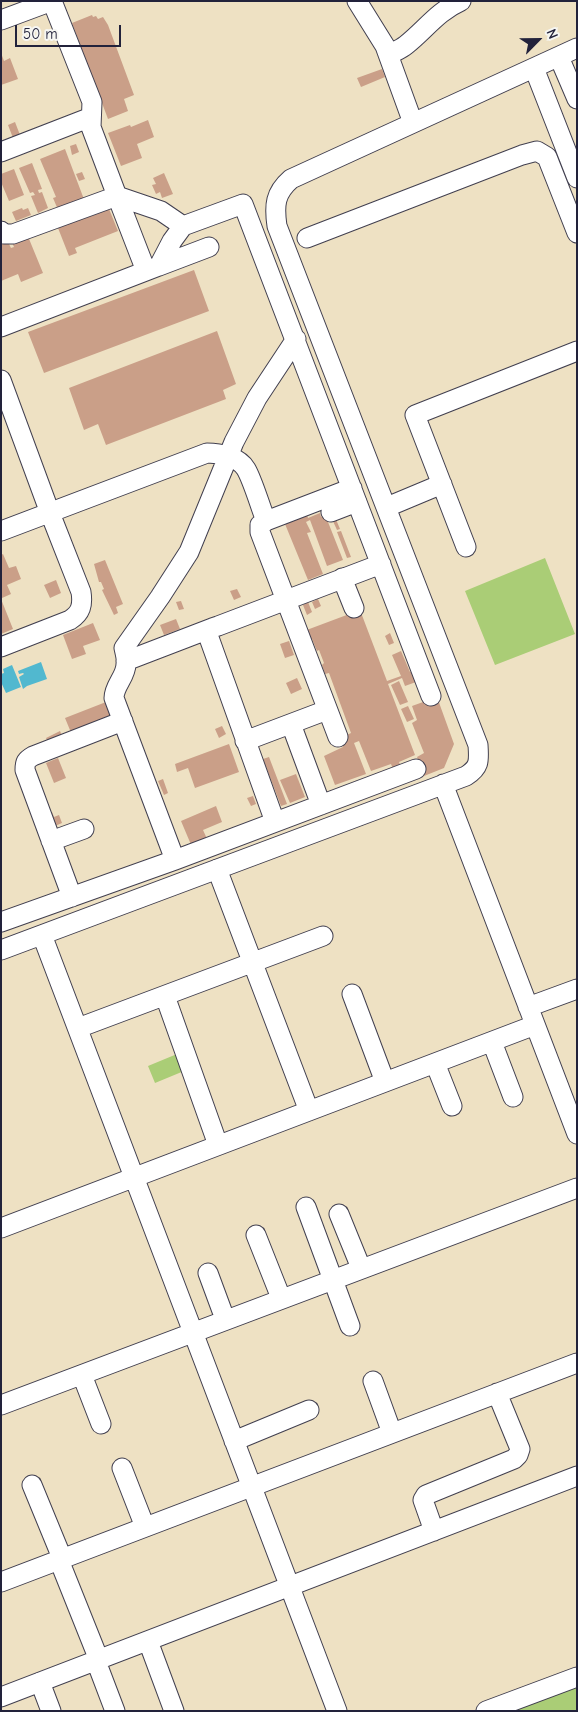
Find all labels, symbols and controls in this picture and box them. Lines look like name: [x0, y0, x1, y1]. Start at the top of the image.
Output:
scale bar: [18, 15, 124, 47]
north arrow: [513, 15, 563, 65]
text: 50 m: [23, 25, 58, 43]
text: N: [543, 26, 562, 41]

